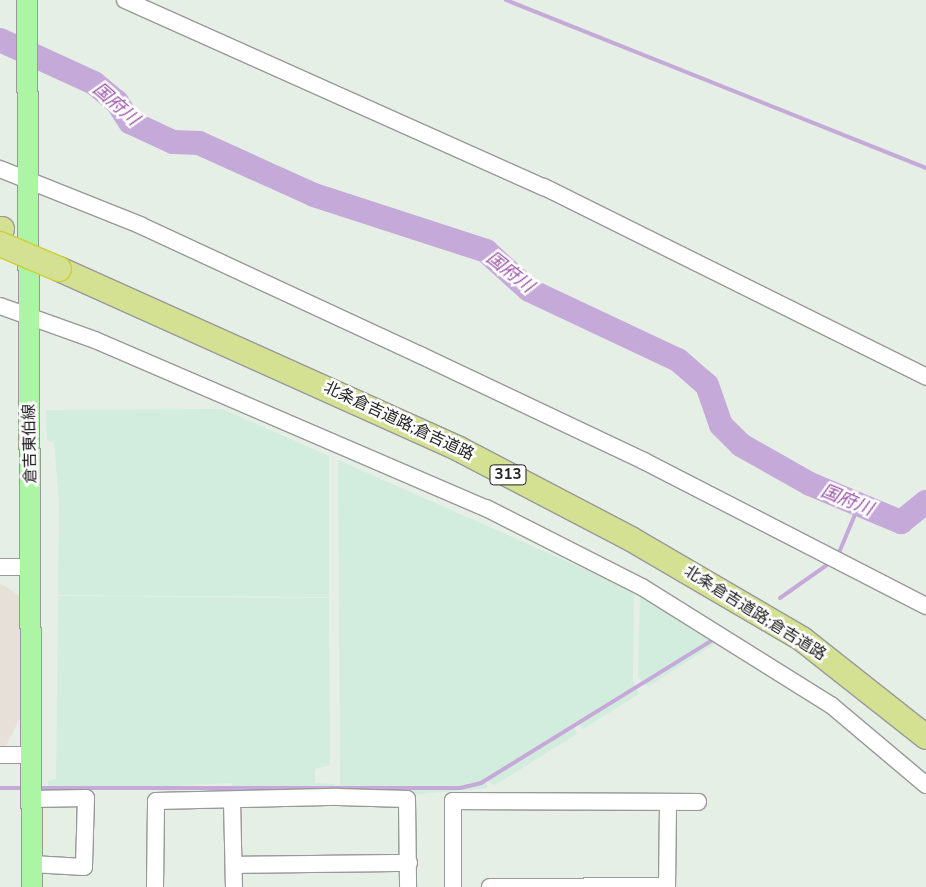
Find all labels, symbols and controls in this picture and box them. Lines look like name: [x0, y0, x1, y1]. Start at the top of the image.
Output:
water label: 国府川: [89, 78, 143, 130]
water label: 国府川: [482, 247, 538, 297]
street label: 北条倉吉道路;倉吉道路: [321, 378, 477, 464]
street label: 倉吉東伯線: [20, 404, 40, 484]
road number: 313: [489, 462, 527, 488]
water label: 国府川: [818, 480, 876, 520]
street label: 北条倉吉道路;倉吉道路: [681, 561, 829, 665]

